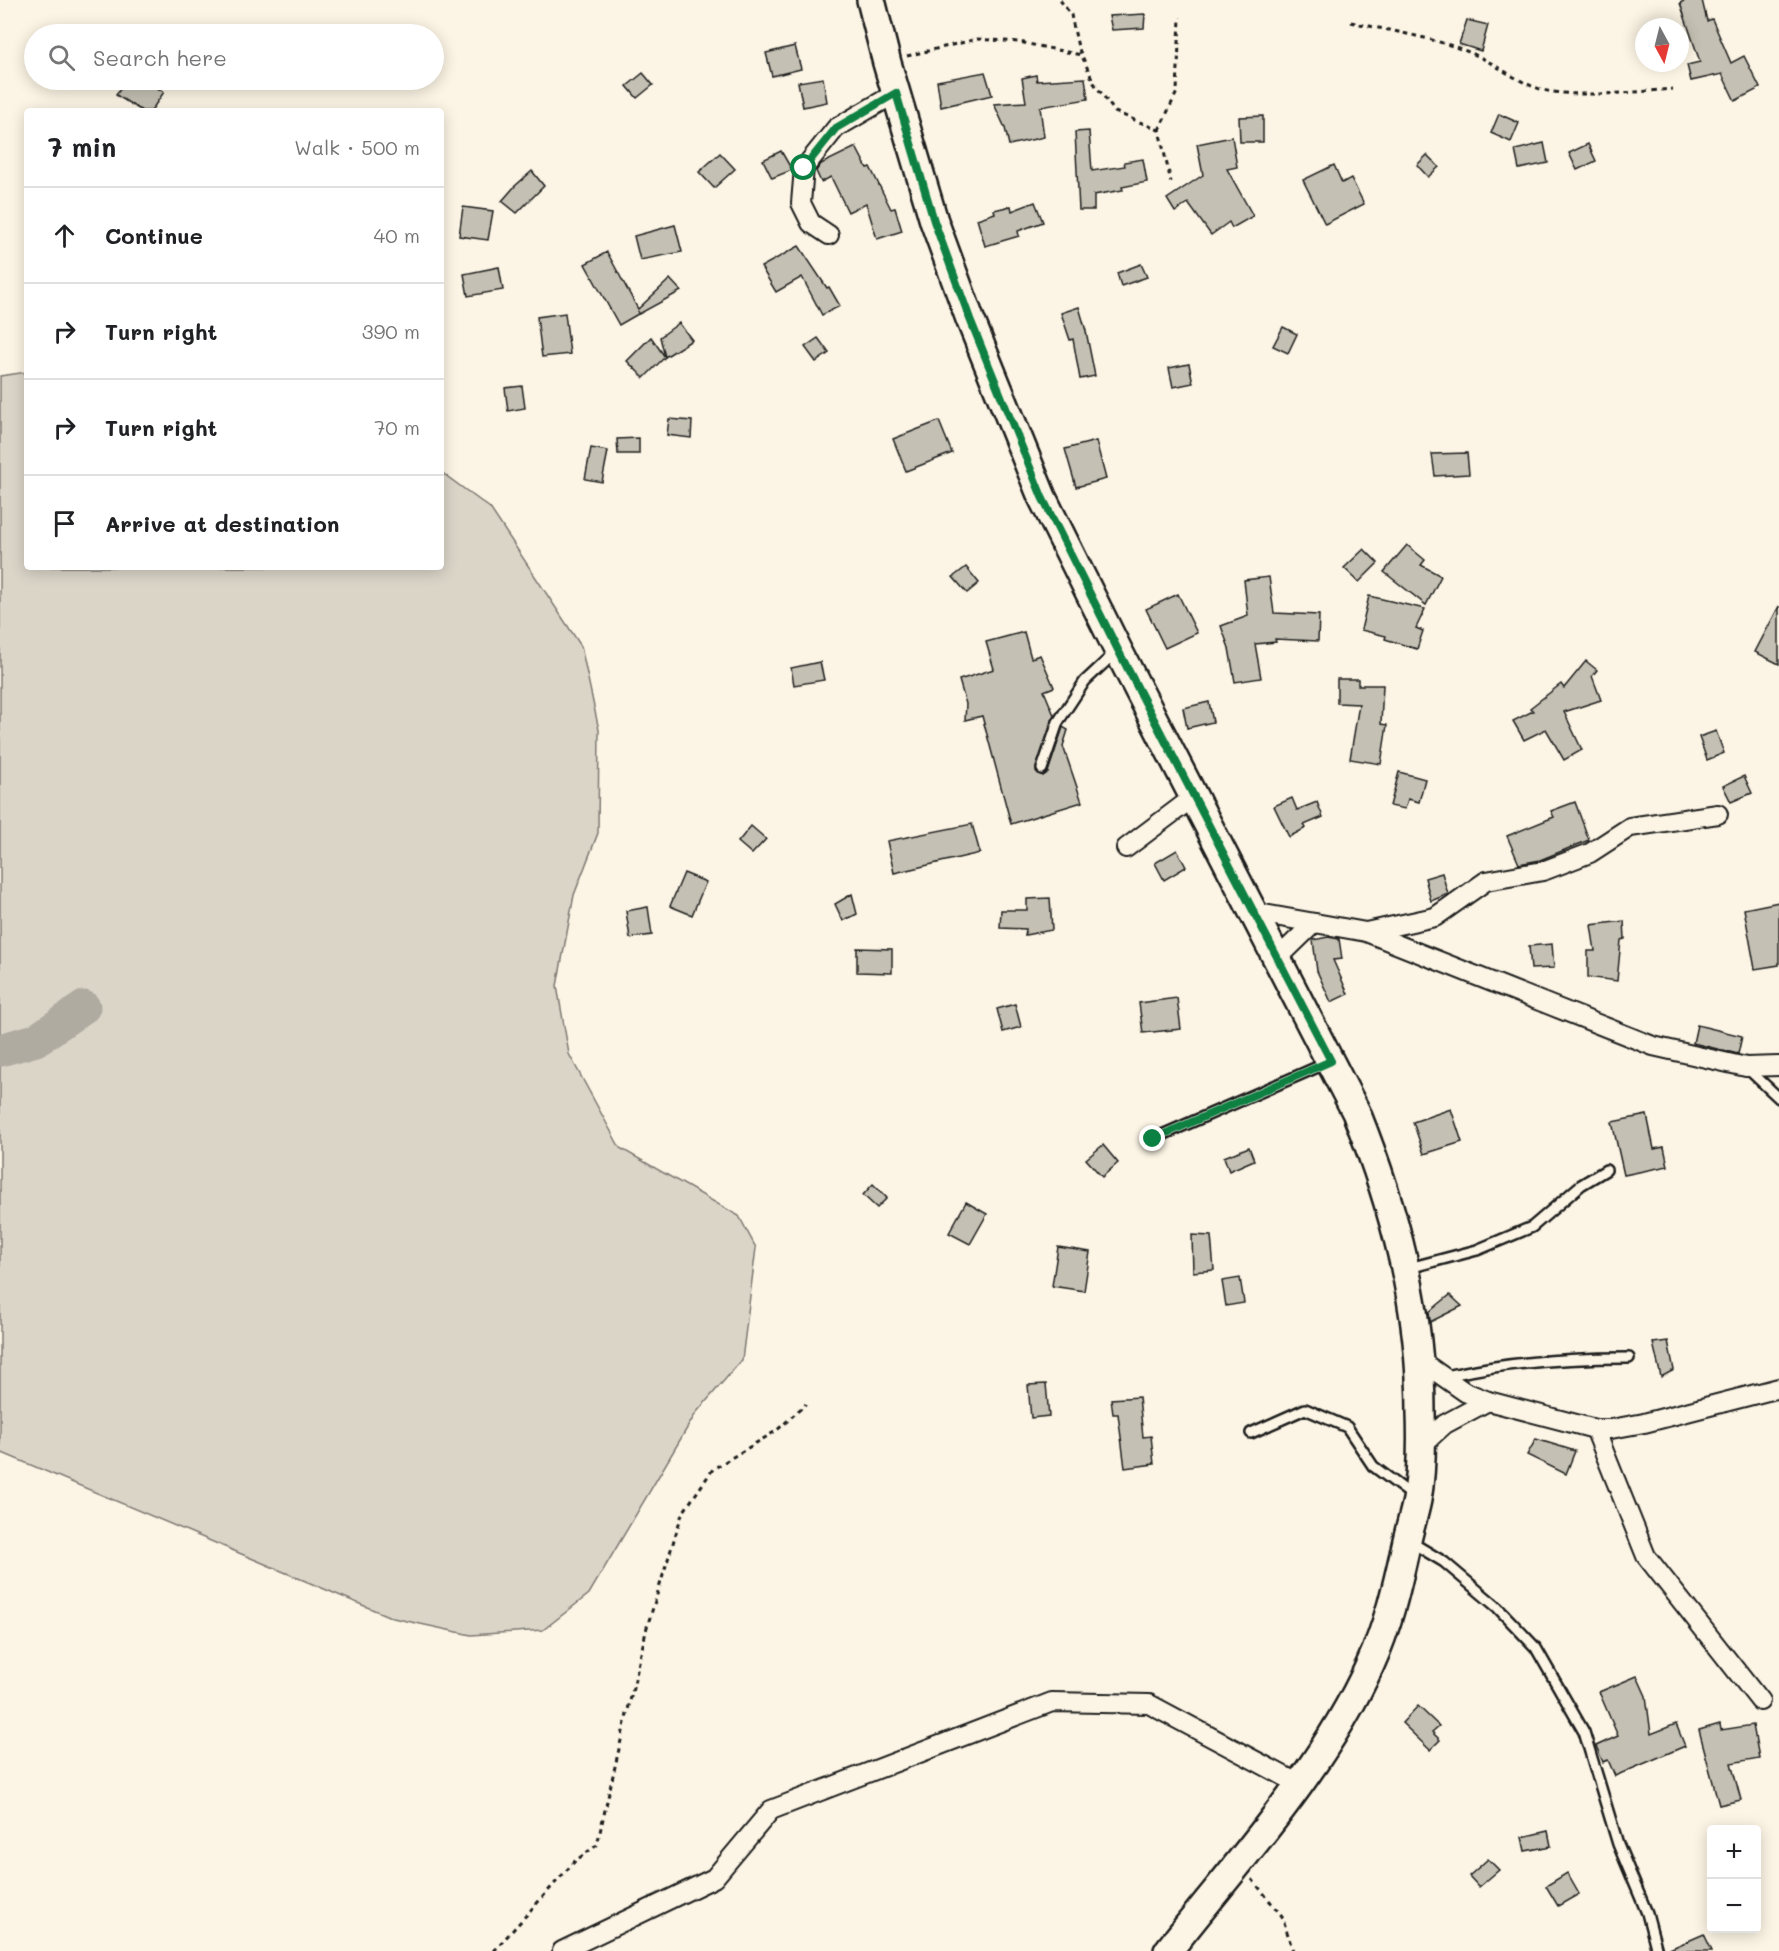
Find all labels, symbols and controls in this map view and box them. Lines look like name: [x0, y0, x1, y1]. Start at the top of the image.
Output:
north arrow: [1635, 18, 1689, 72]
search box: [24, 24, 444, 90]
icon: search: [45, 41, 78, 74]
text: Search here: [93, 43, 227, 72]
text: 7 min: [48, 130, 116, 164]
text: Walk · 500 m: [294, 134, 420, 160]
route start: [790, 154, 816, 180]
icon: ahead: [48, 219, 81, 252]
text: Continue: [105, 221, 203, 250]
text: 40 m: [374, 222, 420, 248]
icon: right: [48, 315, 81, 348]
text: Turn right: [105, 317, 217, 346]
text: 390 m: [362, 318, 420, 344]
icon: right: [48, 411, 81, 444]
text: Turn right: [105, 413, 217, 442]
text: 70 m: [374, 414, 420, 440]
icon: arrive: [48, 507, 81, 540]
text: Arrive at destination: [105, 509, 340, 538]
route end: [1139, 1125, 1165, 1151]
map controls: [1707, 1825, 1761, 1933]
button: +: [1707, 1825, 1761, 1879]
button: −: [1707, 1879, 1761, 1933]

